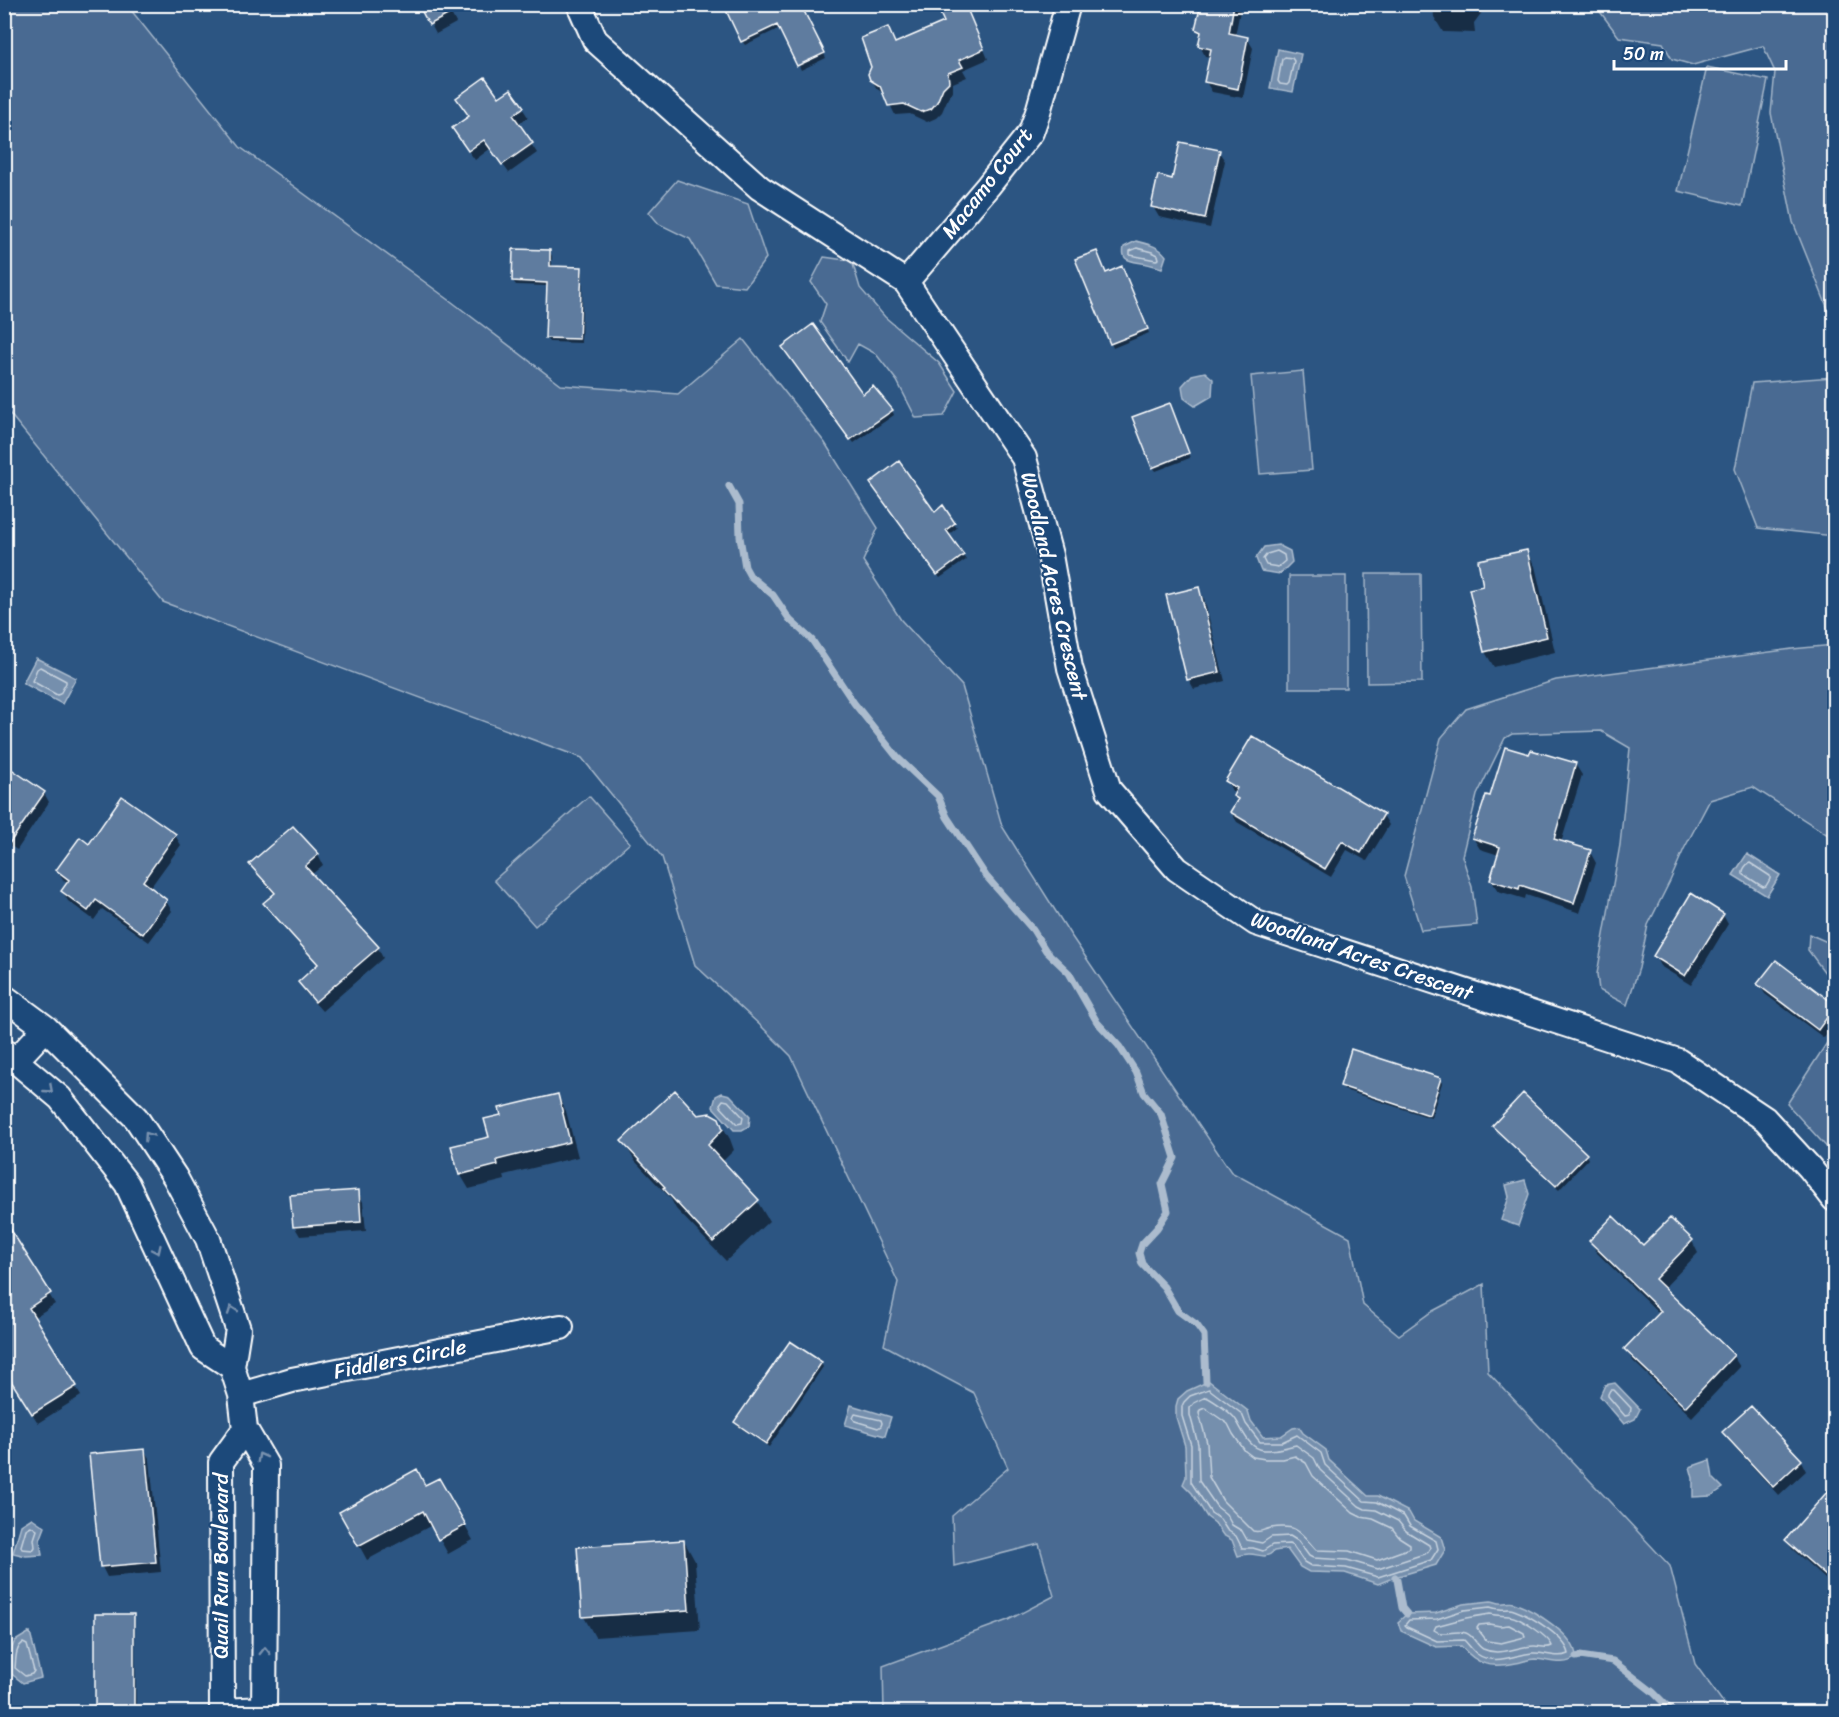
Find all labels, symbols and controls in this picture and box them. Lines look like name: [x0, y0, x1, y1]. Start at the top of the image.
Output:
scale bar: [1614, 33, 1786, 71]
text: 50 m: [1623, 38, 1664, 70]
street label: Macamo Court: [931, 119, 1043, 247]
street label: Woodland Acres Crescent: [1009, 468, 1099, 705]
street label: Woodland Acres Crescent: [1245, 900, 1480, 1012]
one-way arrow: [42, 1082, 53, 1093]
one-way arrow: [144, 1131, 155, 1142]
one-way arrow: [150, 1243, 162, 1254]
one-way arrow: [227, 1305, 239, 1316]
street label: Fiddlers Circle: [330, 1327, 470, 1390]
one-way arrow: [257, 1453, 268, 1463]
street label: Quail Run Boulevard: [202, 1471, 240, 1659]
one-way arrow: [259, 1646, 271, 1655]

